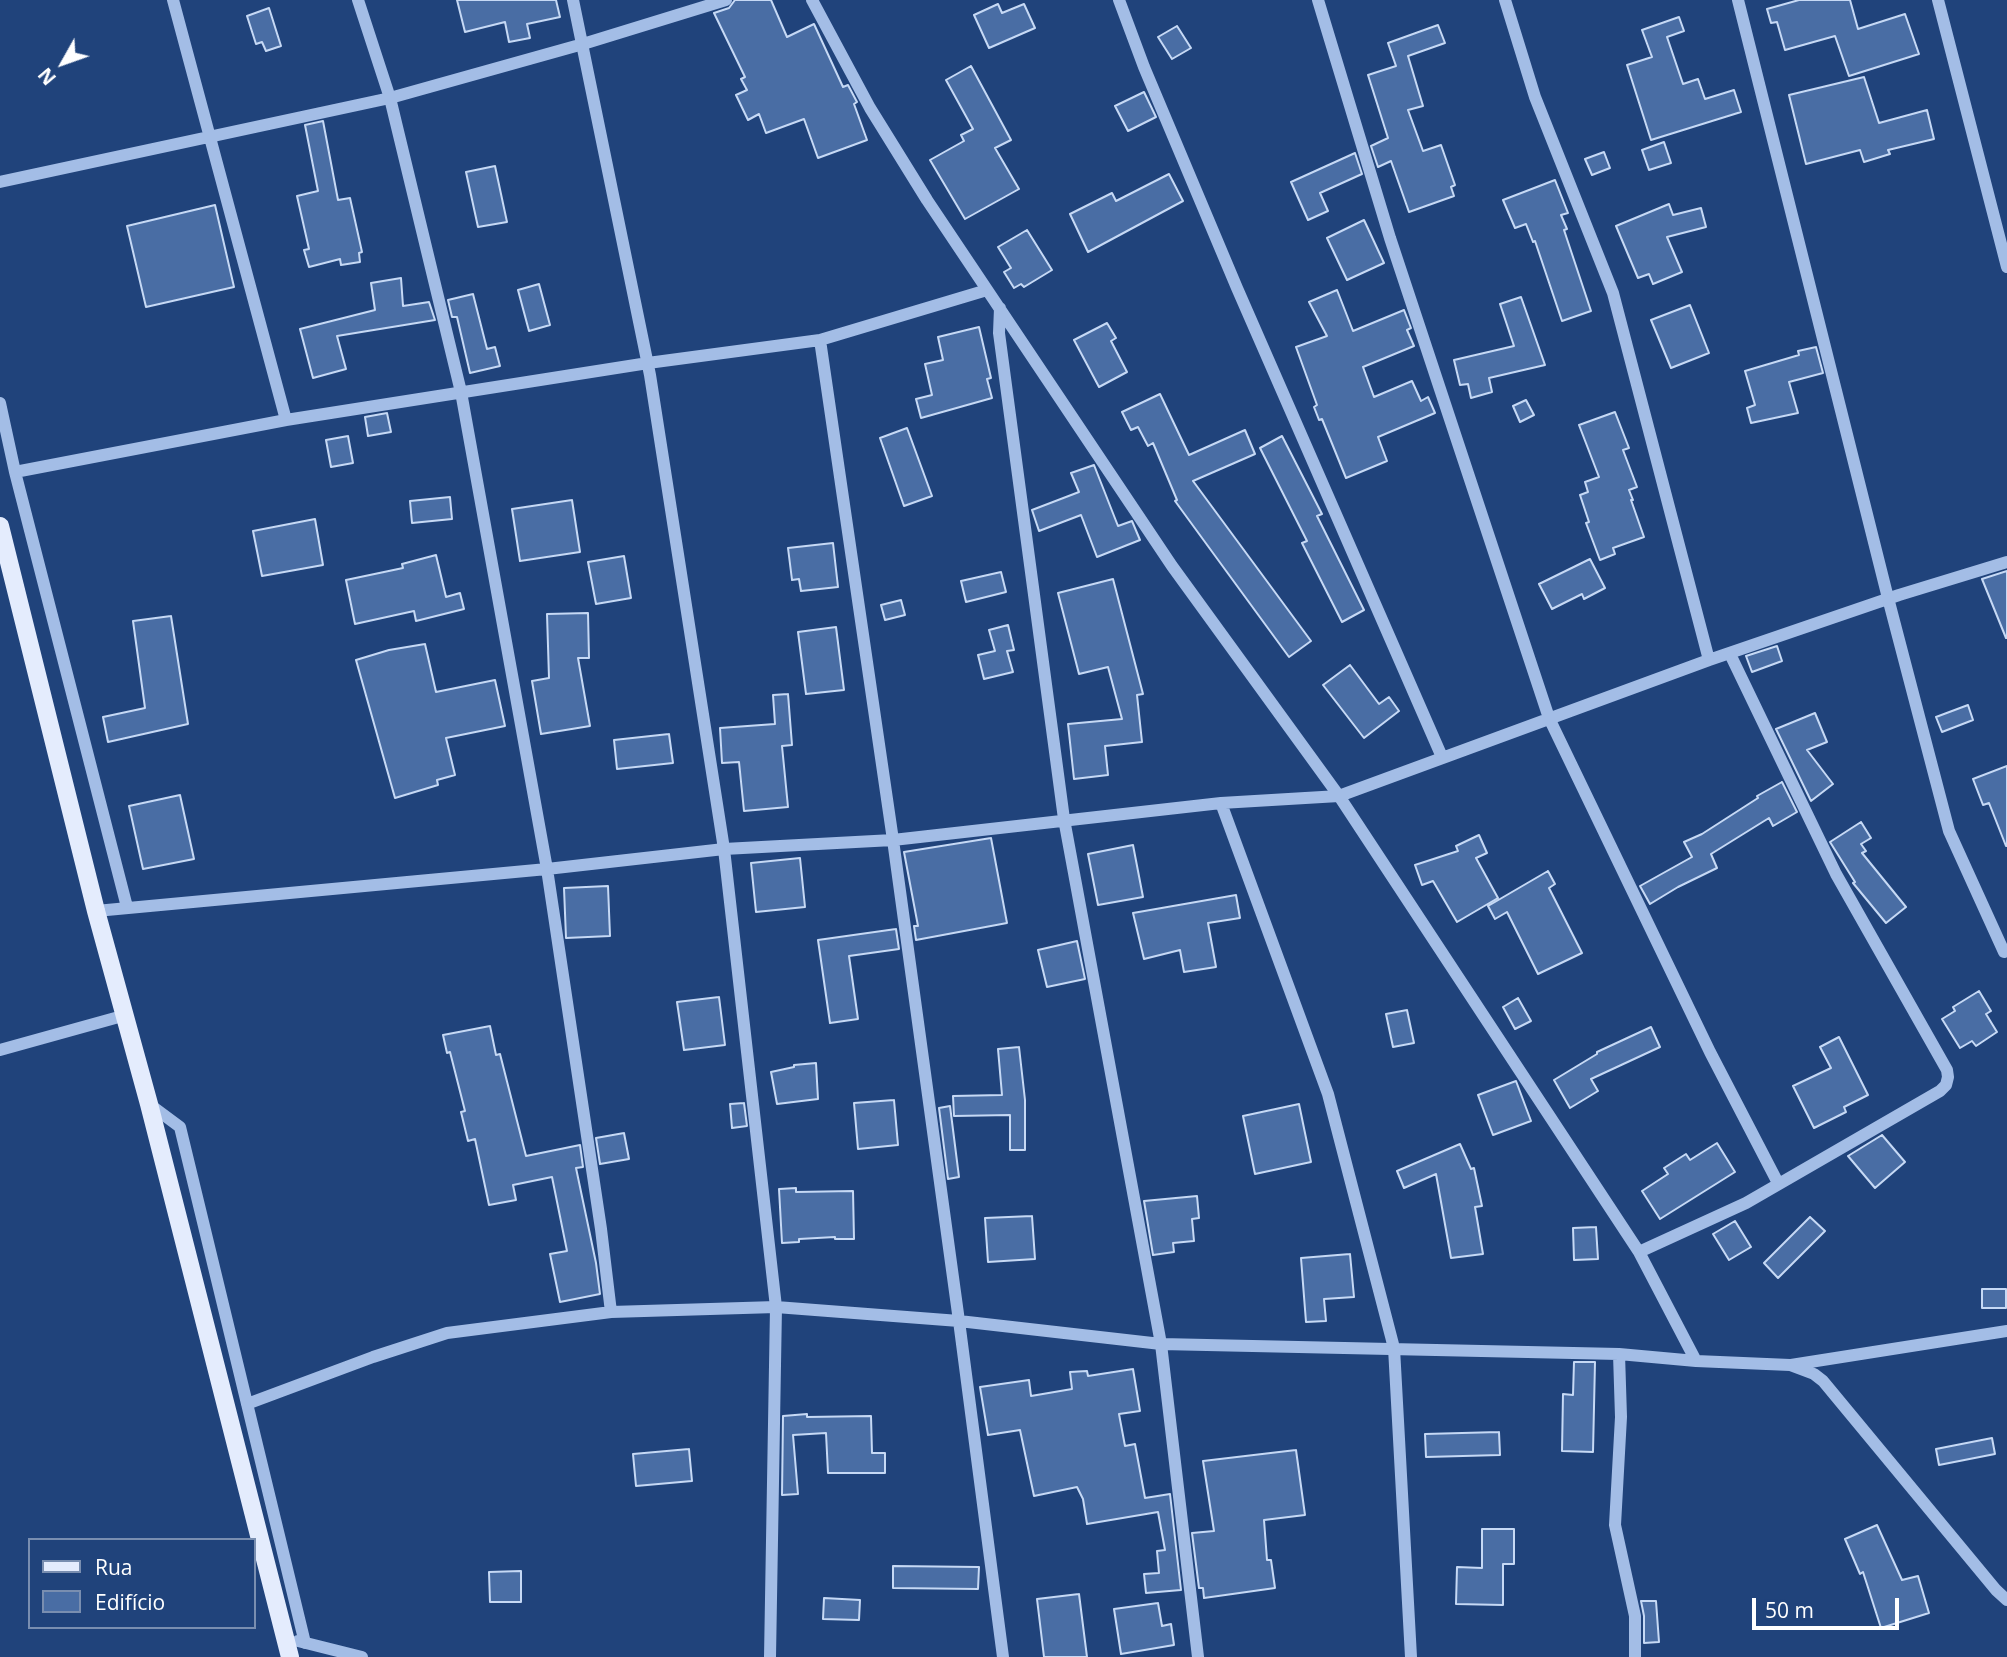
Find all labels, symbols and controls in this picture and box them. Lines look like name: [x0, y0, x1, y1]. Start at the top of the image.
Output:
north arrow: [28, 28, 98, 98]
text: N: [32, 62, 62, 91]
legend: [28, 1538, 256, 1629]
text: Rua: [95, 1553, 133, 1581]
scale bar: [1755, 1584, 1902, 1628]
text: Edifício: [95, 1588, 165, 1616]
text: 50 m: [1765, 1596, 1814, 1624]

